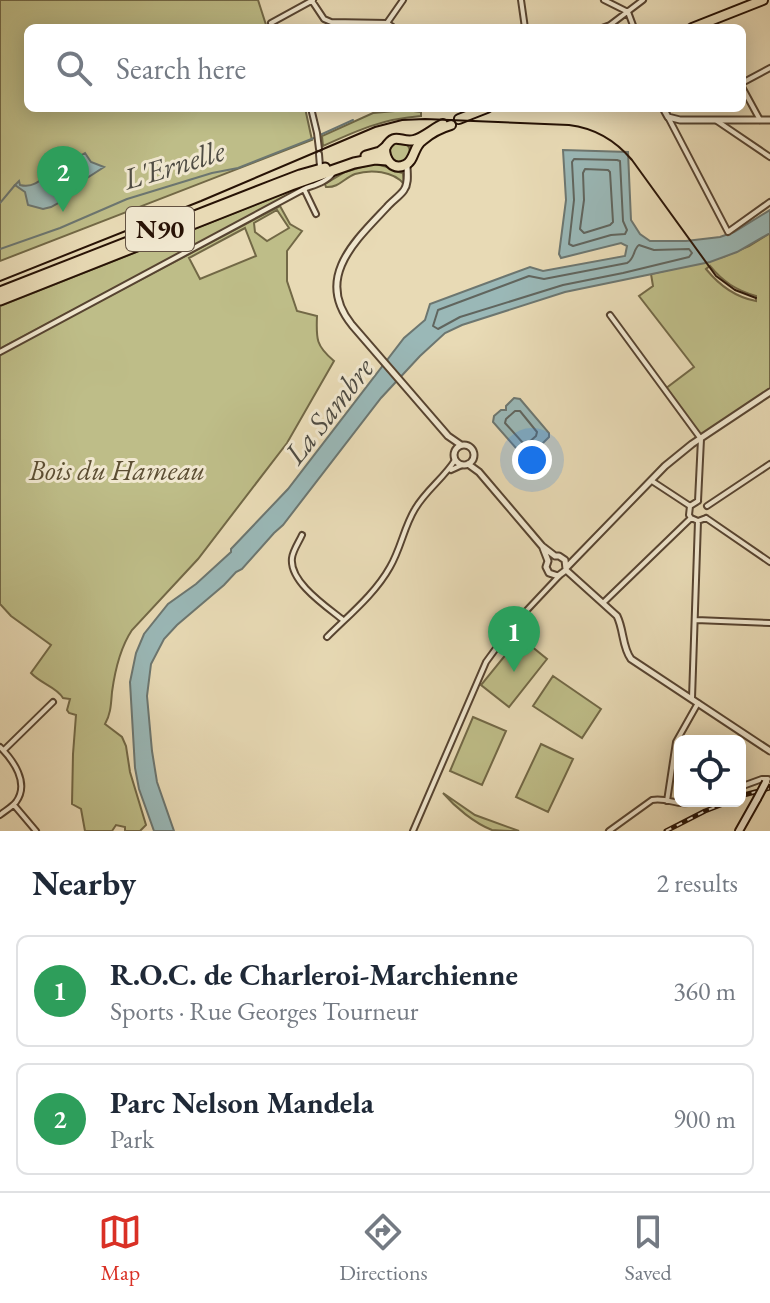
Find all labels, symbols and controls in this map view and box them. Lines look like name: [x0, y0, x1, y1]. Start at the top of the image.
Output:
search box: [24, 24, 746, 112]
icon: search: [52, 46, 96, 90]
text: Search here: [116, 49, 246, 88]
water label: L'Ernelle: [117, 130, 230, 199]
pin: 2: [37, 146, 89, 212]
road number: N90: [126, 207, 194, 251]
water label: La Sambre: [274, 349, 383, 473]
your location: [512, 440, 552, 480]
park label: Bois du Hameau: [28, 452, 205, 488]
pin: 1: [488, 606, 540, 672]
map controls: [674, 735, 746, 807]
button: locate: [674, 735, 746, 807]
text: Nearby: [32, 861, 136, 905]
text: 2 results: [657, 866, 738, 900]
text: R.O.C. de Charleroi-Marchienne: [110, 955, 518, 994]
text: 1: [53, 974, 67, 1008]
text: 360 m: [673, 974, 736, 1008]
text: Sports · Rue Georges Tourneur: [110, 994, 419, 1028]
text: Parc Nelson Mandela: [110, 1083, 374, 1122]
text: 2: [53, 1102, 67, 1136]
text: 900 m: [673, 1102, 736, 1136]
text: Park: [110, 1122, 154, 1156]
tab: Map: [98, 1210, 142, 1287]
tab: Directions: [339, 1210, 428, 1287]
tab: Saved: [624, 1210, 672, 1287]

